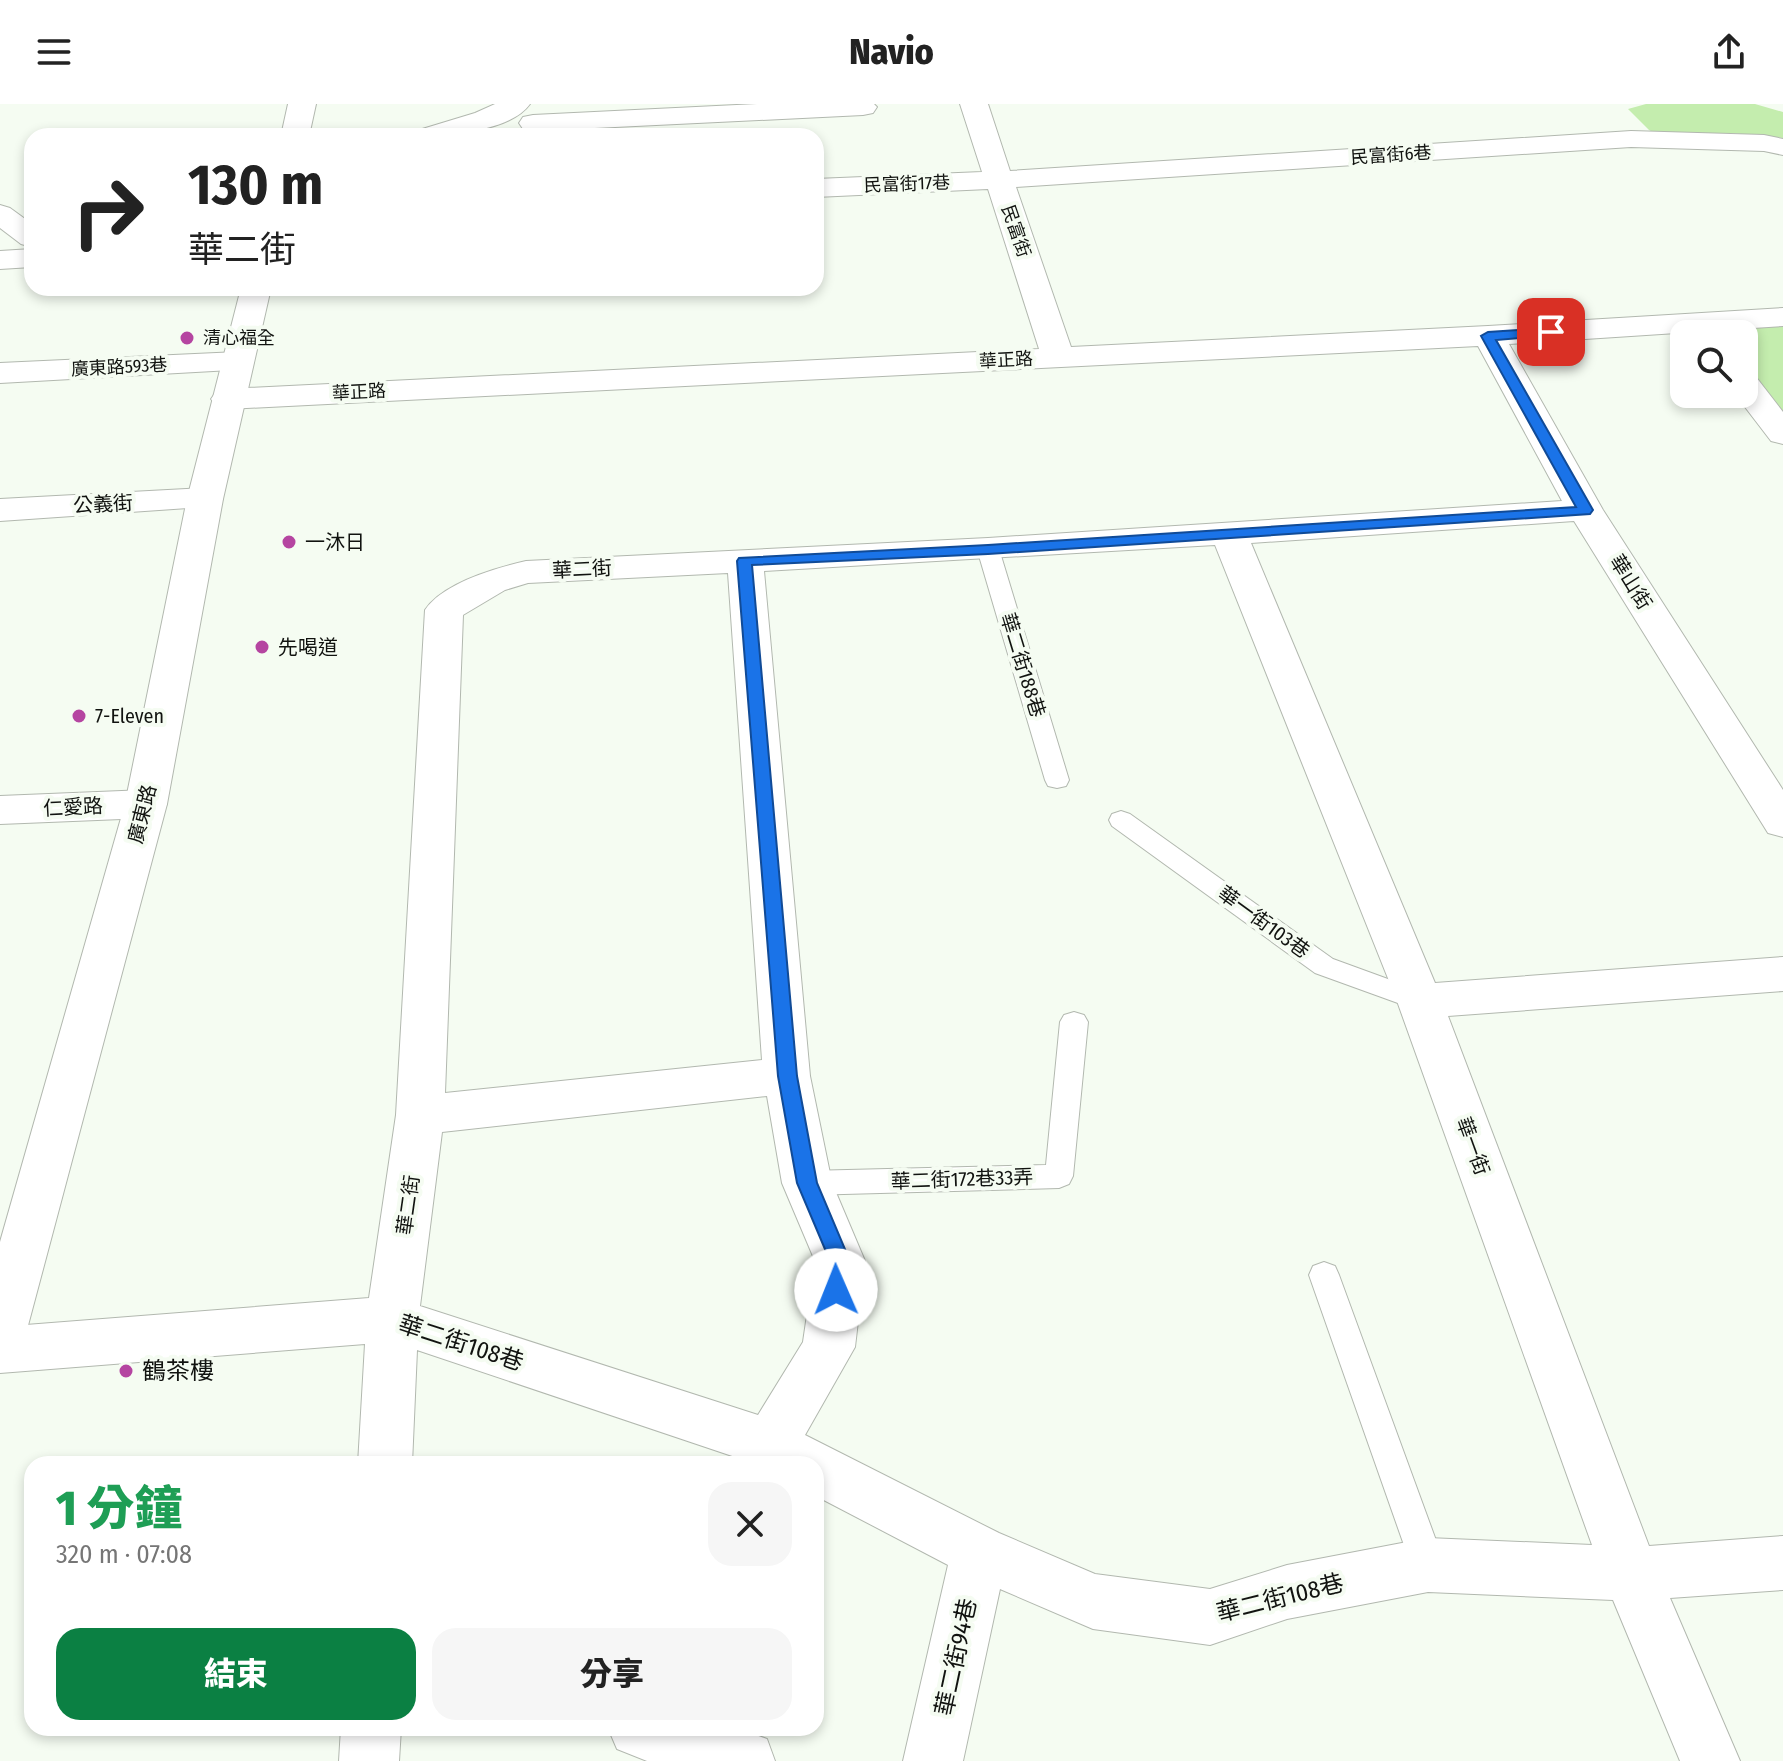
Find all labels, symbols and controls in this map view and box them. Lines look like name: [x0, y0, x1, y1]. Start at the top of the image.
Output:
icon: menu: [32, 30, 76, 74]
text: Navio: [849, 30, 934, 74]
icon: share: [1707, 30, 1751, 74]
street label: 民富街6巷: [1350, 141, 1432, 169]
text: 130 m: [188, 152, 323, 219]
icon: right: [56, 160, 160, 264]
street label: 民富街17巷: [863, 172, 951, 196]
street label: 民富街: [997, 202, 1035, 260]
text: 華二街: [188, 228, 296, 272]
pin: [1517, 298, 1585, 366]
icon: arrive: [1529, 310, 1573, 354]
map controls: [1670, 320, 1758, 408]
button: search: [1670, 320, 1758, 408]
place label: 清心福全: [203, 327, 275, 349]
marker: 清心福全: [178, 329, 196, 347]
street label: 華正路: [978, 348, 1034, 372]
street label: 廣東路593巷: [70, 353, 168, 381]
street label: 華正路: [331, 380, 387, 404]
street label: 公義街: [72, 490, 134, 518]
place label: 一沐日: [305, 530, 365, 554]
marker: 一沐日: [280, 533, 298, 551]
street label: 華山街: [1605, 550, 1657, 614]
street label: 華二街: [551, 555, 613, 583]
street label: 華二街188巷: [996, 610, 1050, 720]
place label: 先喝道: [278, 635, 338, 659]
marker: 先喝道: [253, 638, 271, 656]
place label: 7-Eleven: [95, 704, 164, 728]
marker: 7-Eleven: [70, 707, 88, 725]
street label: 廣東路: [123, 782, 161, 846]
street label: 仁愛路: [42, 793, 104, 821]
street label: 華一街103巷: [1214, 881, 1314, 963]
street label: 華一街: [1451, 1114, 1495, 1178]
street label: 華二街172巷33弄: [890, 1165, 1034, 1193]
street label: 華二街: [392, 1174, 424, 1236]
position arrow: [794, 1248, 878, 1332]
street label: 華二街108巷: [395, 1310, 527, 1376]
place label: 鶴茶樓: [142, 1357, 214, 1385]
marker: 鶴茶樓: [117, 1362, 135, 1380]
text: 1 分鐘: [56, 1480, 182, 1538]
button: close: [708, 1482, 792, 1566]
text: 320 m · 07:08: [56, 1539, 192, 1570]
street label: 華二街108巷: [1214, 1569, 1346, 1627]
street label: 華二街94巷: [930, 1596, 982, 1718]
button: 結束: [56, 1628, 416, 1720]
button: 分享: [432, 1628, 792, 1720]

